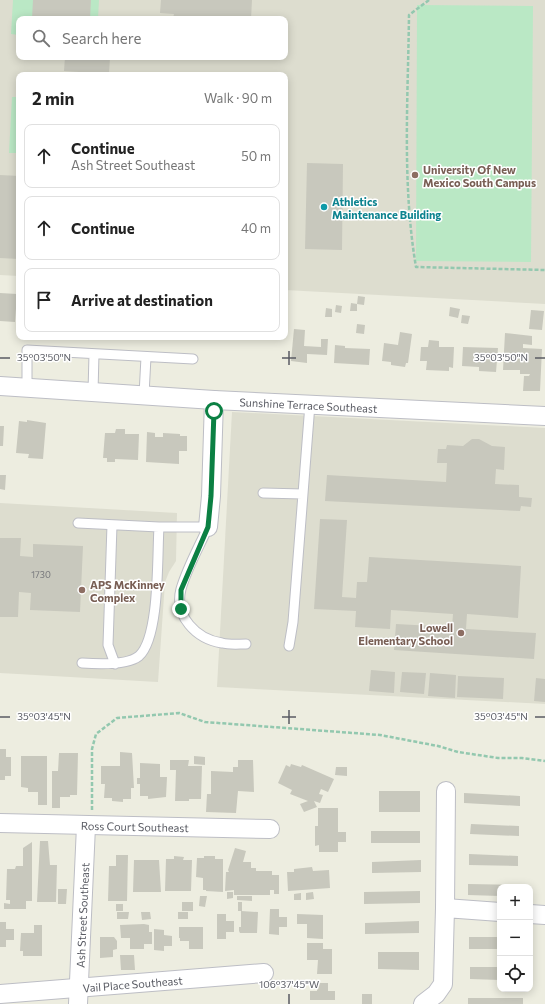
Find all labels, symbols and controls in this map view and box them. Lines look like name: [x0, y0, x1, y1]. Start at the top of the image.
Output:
search box: [16, 16, 288, 60]
icon: search: [30, 27, 52, 49]
text: Search here: [62, 29, 141, 47]
text: 2 min: [32, 88, 74, 109]
text: Walk · 90 m: [204, 90, 272, 106]
text: Continue: [71, 139, 135, 157]
icon: ahead: [33, 145, 55, 167]
text: 50 m: [241, 148, 271, 164]
text: Ash Street Southeast: [71, 157, 195, 173]
place label: University Of New Mexico South Campus: [423, 163, 536, 189]
marker: University Of New Mexico South Campus: [410, 170, 420, 180]
place label: Athletics Maintenance Building: [332, 195, 441, 221]
marker: Athletics Maintenance Building: [319, 202, 329, 212]
icon: ahead: [33, 217, 55, 239]
text: Continue: [71, 219, 135, 237]
text: 40 m: [241, 220, 271, 236]
icon: arrive: [33, 289, 55, 311]
text: Arrive at destination: [71, 291, 213, 309]
text: 35°03'50"N: [17, 351, 71, 363]
text: 35°03'50"N: [474, 351, 528, 363]
street label: Sunshine Terrace Southeast: [239, 395, 378, 414]
route start: [205, 402, 223, 420]
house number: 1730: [31, 569, 51, 580]
place label: APS McKinney Complex: [90, 578, 165, 604]
marker: APS McKinney Complex: [77, 585, 87, 595]
route end: [172, 600, 190, 618]
place label: Lowell Elementary School: [358, 621, 453, 647]
marker: Lowell Elementary School: [456, 628, 466, 638]
text: 35°03'45"N: [17, 710, 71, 722]
text: 35°03'45"N: [474, 710, 528, 722]
street label: Ross Court Southeast: [81, 818, 190, 834]
street label: Ash Street Southeast: [73, 862, 91, 968]
map controls: [497, 884, 533, 992]
button: +: [497, 884, 533, 920]
button: −: [497, 920, 533, 956]
button: locate: [497, 956, 533, 992]
street label: Vail Place Southeast: [82, 973, 184, 994]
text: 106°37'45"W: [259, 978, 319, 990]

